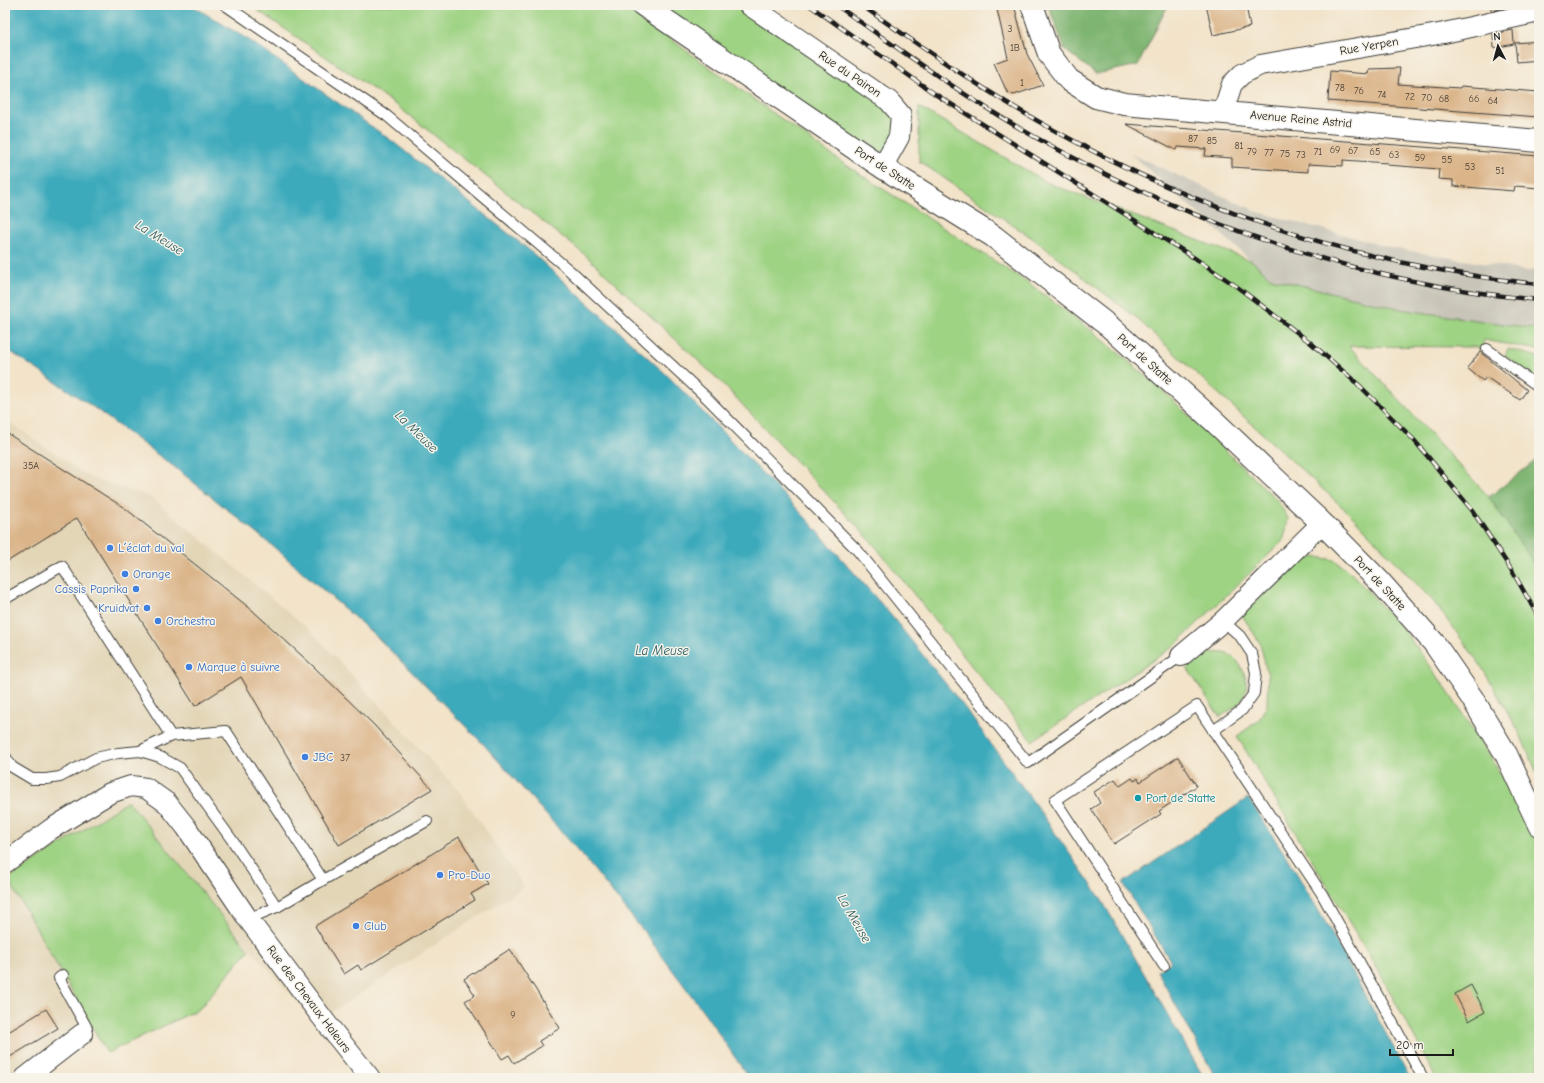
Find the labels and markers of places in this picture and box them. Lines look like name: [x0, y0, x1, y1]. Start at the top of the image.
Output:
place label: L´éclat du val: [118, 541, 184, 555]
marker: L´éclat du val: [105, 543, 115, 553]
place label: Orange: [133, 567, 170, 581]
marker: Orange: [120, 569, 130, 579]
place label: Cassis Paprika: [55, 582, 128, 596]
marker: Cassis Paprika: [131, 584, 141, 594]
place label: Kruidvat: [98, 601, 140, 615]
marker: Kruidvat: [142, 603, 152, 613]
place label: Orchestra: [166, 614, 216, 628]
marker: Orchestra: [153, 616, 163, 626]
place label: Marque à suivre: [197, 660, 280, 674]
marker: Marque à suivre: [184, 662, 194, 672]
place label: JBC: [313, 750, 333, 764]
marker: JBC: [300, 752, 310, 762]
place label: Port de Statte: [1146, 791, 1216, 805]
marker: Port de Statte: [1133, 793, 1143, 803]
place label: Pro-Duo: [448, 868, 490, 882]
marker: Pro-Duo: [435, 870, 445, 880]
place label: Club: [364, 919, 387, 933]
marker: Club: [351, 921, 361, 931]

